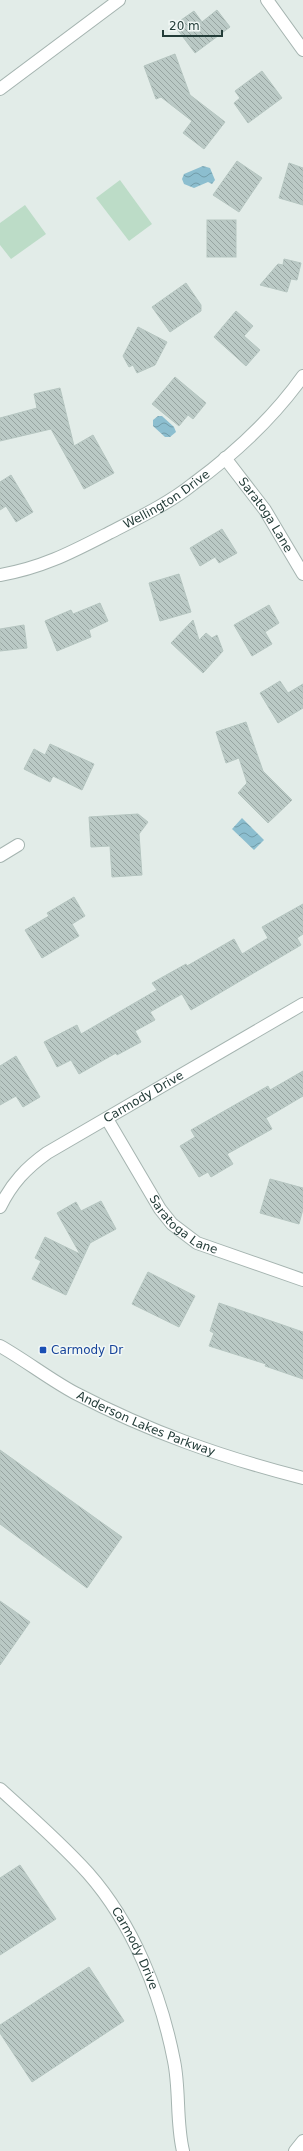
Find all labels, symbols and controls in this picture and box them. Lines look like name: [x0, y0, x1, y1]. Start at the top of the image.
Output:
scale bar: [163, 12, 222, 38]
text: 20 m: [169, 19, 200, 33]
street label: Wellington Drive: [121, 467, 212, 531]
street label: Saratoga Lane: [236, 475, 296, 555]
street label: Carmody Drive: [101, 1068, 186, 1126]
street label: Saratoga Lane: [146, 1192, 220, 1257]
place label: Carmody Dr: [51, 1343, 123, 1357]
marker: Carmody Dr: [38, 1345, 48, 1355]
street label: Anderson Lakes Parkway: [74, 1388, 217, 1459]
street label: Carmody Drive: [109, 1904, 161, 1991]

